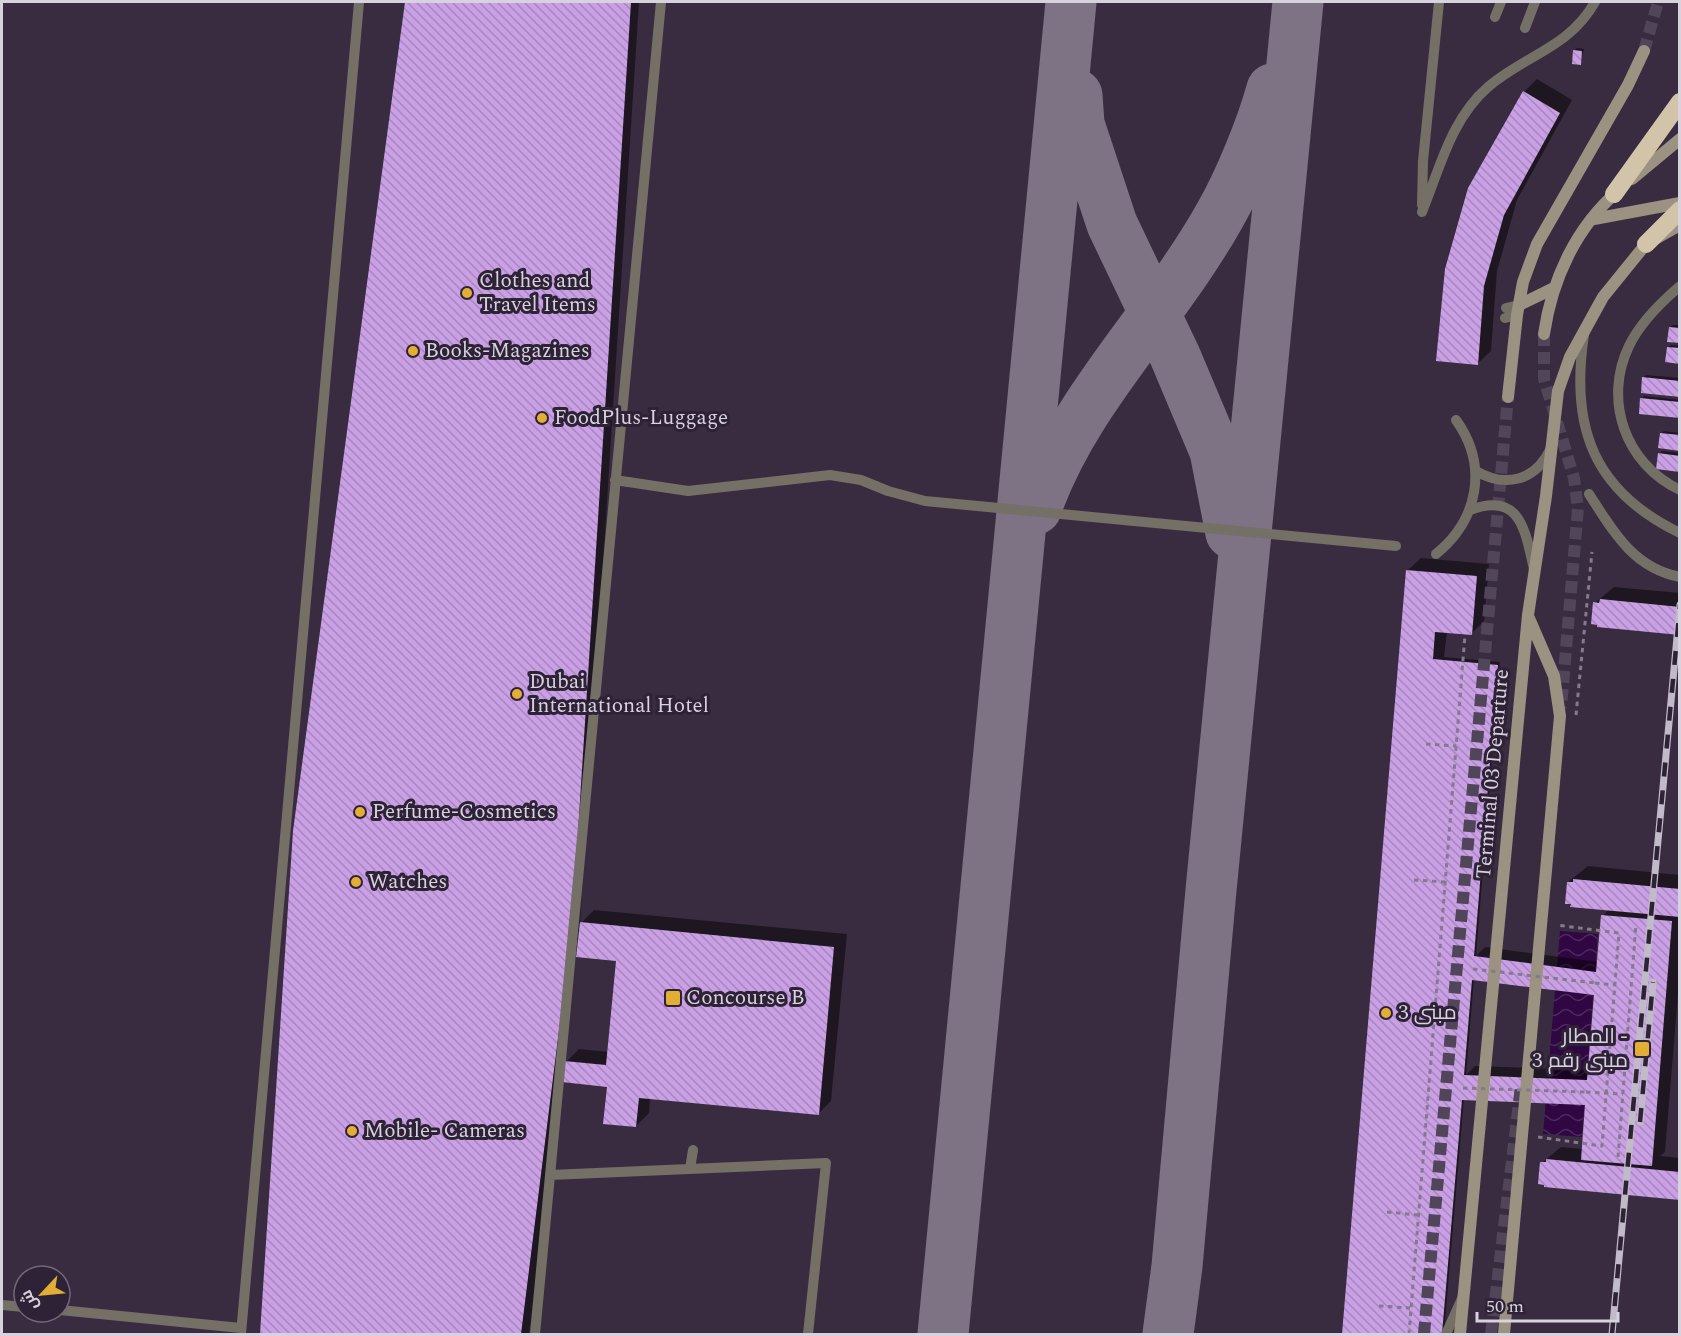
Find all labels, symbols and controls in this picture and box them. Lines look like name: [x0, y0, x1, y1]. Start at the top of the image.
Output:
place label: Clothes and Travel Items: [479, 265, 596, 321]
marker: Clothes and Travel Items: [460, 286, 474, 300]
place label: Books-Magazines: [425, 335, 590, 367]
marker: Books-Magazines: [406, 344, 420, 358]
place label: FoodPlus-Luggage: [554, 402, 728, 434]
marker: FoodPlus-Luggage: [535, 411, 549, 425]
place label: Dubai International Hotel: [529, 666, 709, 722]
street label: Terminal 03 Departure: [1468, 668, 1518, 880]
marker: Dubai International Hotel: [510, 687, 524, 701]
place label: Perfume-Cosmetics: [372, 796, 556, 828]
marker: Perfume-Cosmetics: [353, 805, 367, 819]
place label: Watches: [368, 866, 447, 898]
marker: Watches: [349, 875, 363, 889]
place label: Concourse B: [686, 982, 805, 1014]
marker: Concourse B: [664, 989, 682, 1007]
place label: مبنى 3: [1398, 997, 1457, 1029]
marker: مبنى 3: [1379, 1006, 1393, 1020]
place label: المطار - مبنى رقم 3: [1532, 1021, 1628, 1077]
marker: المطار - مبنى رقم 3: [1633, 1040, 1651, 1058]
place label: Mobile- Cameras: [364, 1115, 525, 1147]
marker: Mobile- Cameras: [345, 1124, 359, 1138]
north arrow: [12, 1264, 72, 1324]
scale bar: [1477, 1285, 1618, 1323]
text: ش: [14, 1286, 45, 1315]
text: 50 m: [1486, 1293, 1524, 1320]

